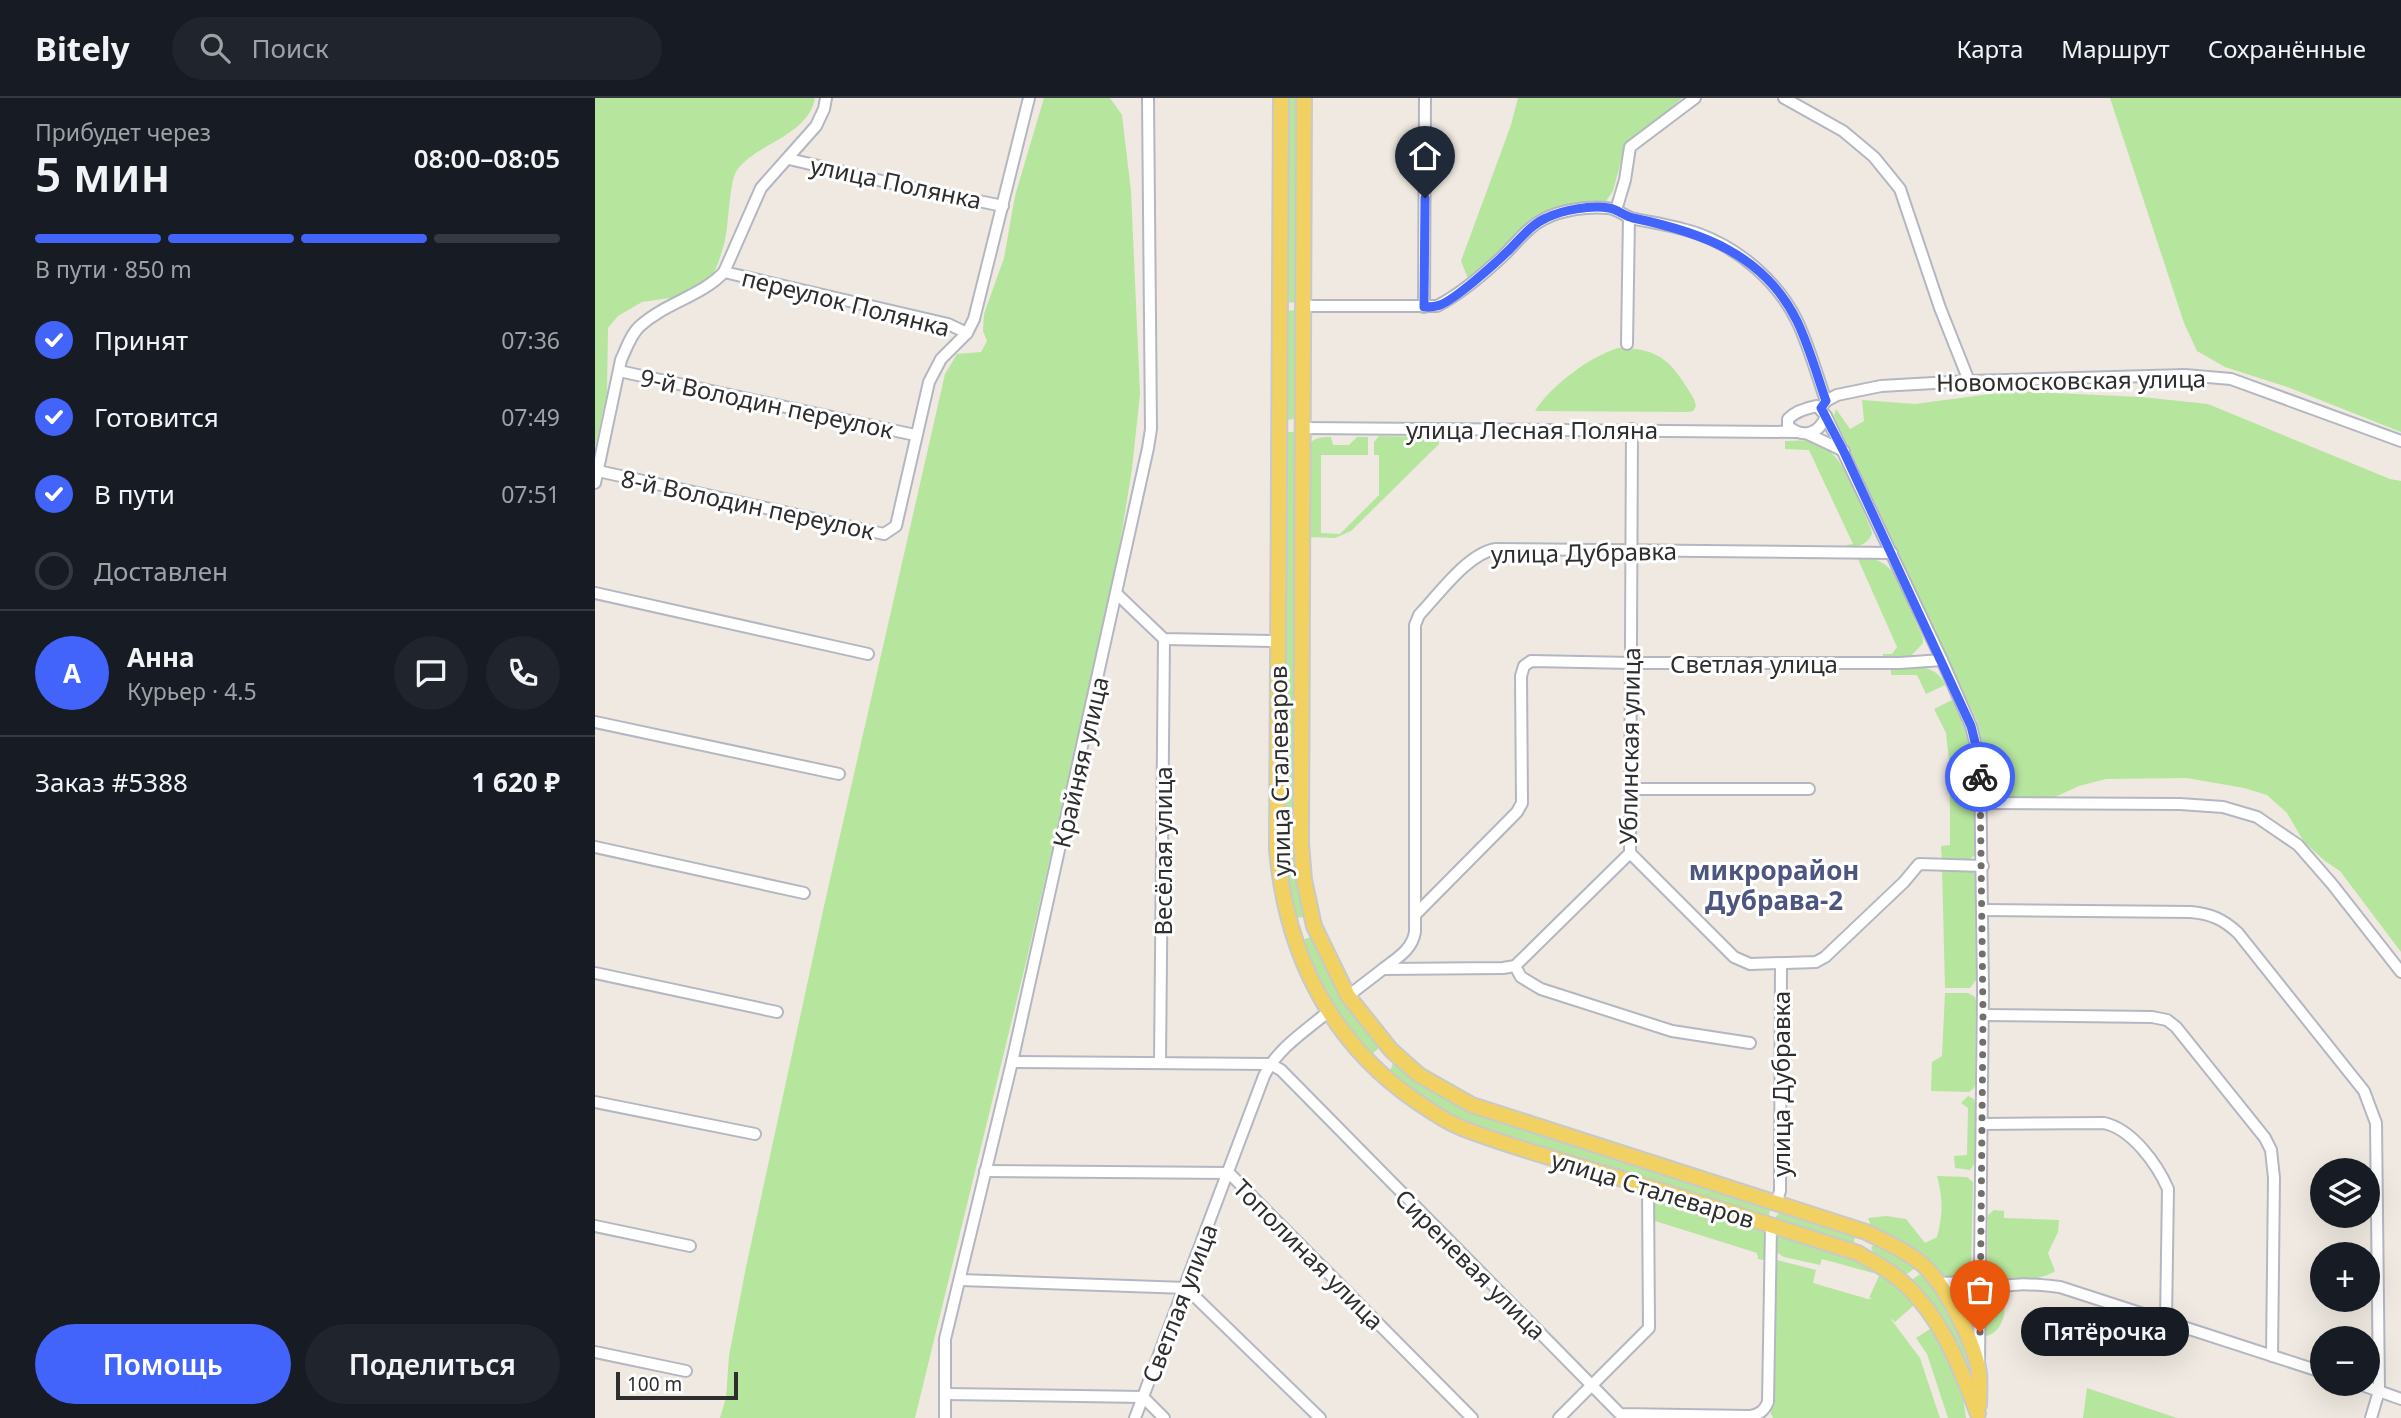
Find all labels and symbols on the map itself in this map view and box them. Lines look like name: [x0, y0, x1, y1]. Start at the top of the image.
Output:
pin: [1395, 126, 1455, 198]
street label: улица Полянка: [807, 148, 985, 216]
street label: переулок Полянка: [739, 260, 953, 344]
street label: 9-й Володин переулок: [637, 360, 897, 446]
street label: Новомосковская улица: [1936, 361, 2206, 399]
street label: улица Лесная Поляна: [1406, 413, 1658, 446]
street label: 8-й Володин переулок: [618, 461, 878, 547]
street label: улица Дубравка: [1491, 534, 1677, 570]
street label: Ублинская улица: [1611, 647, 1647, 845]
street label: Светлая улица: [1670, 647, 1838, 680]
street label: улица Сталеваров: [1261, 665, 1297, 877]
street label: Крайняя улица: [1044, 673, 1116, 851]
courier: [1945, 742, 2015, 812]
street label: Весёлая улица: [1146, 766, 1179, 936]
district label: микрорайон Дубрава-2: [1689, 852, 1859, 918]
street label: улица Дубравка: [1764, 991, 1797, 1177]
street label: улица Сталеваров: [1547, 1142, 1759, 1236]
street label: Тополиная улица: [1226, 1171, 1392, 1337]
street label: Сиреневая улица: [1388, 1181, 1554, 1347]
street label: Светлая улица: [1134, 1219, 1224, 1387]
pin: [1950, 1260, 2010, 1332]
callout: Пятёрочка: [2022, 1308, 2190, 1356]
scale bar: [616, 1369, 739, 1401]

